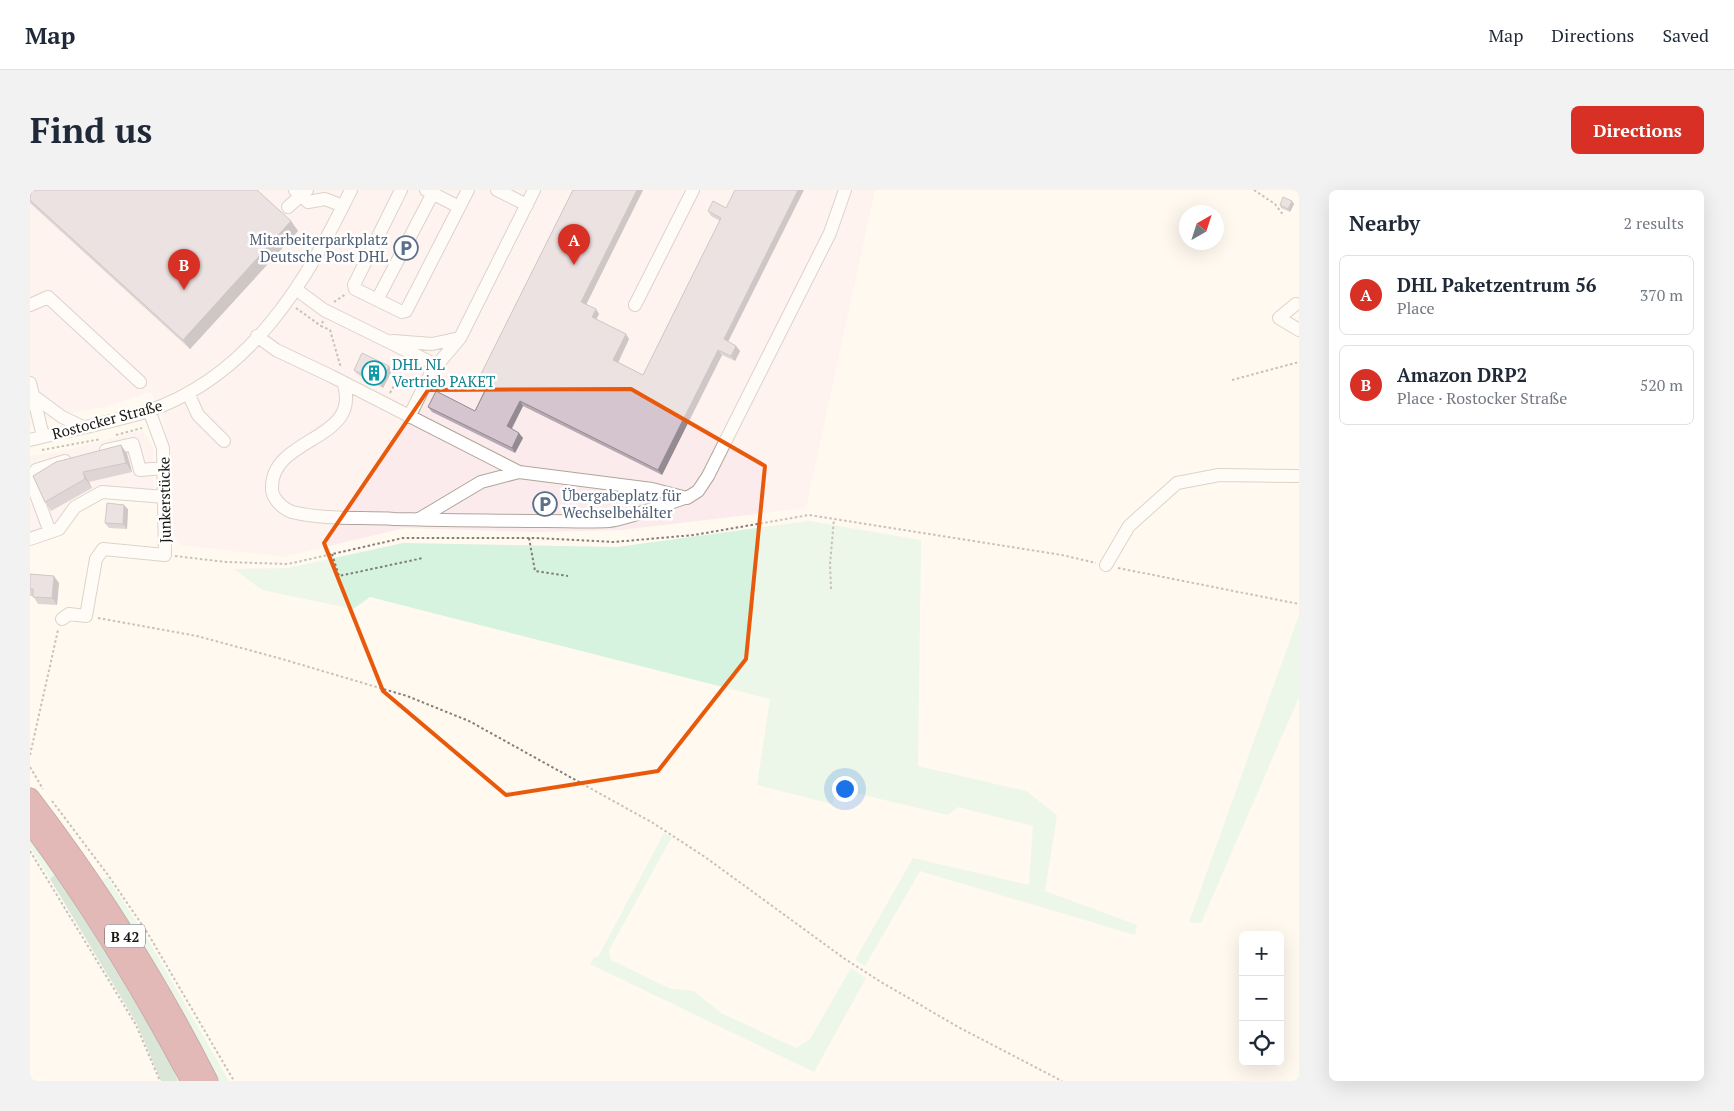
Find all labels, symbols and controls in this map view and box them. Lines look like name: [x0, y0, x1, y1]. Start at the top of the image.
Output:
text: Map: [25, 19, 75, 51]
text: Map: [1488, 23, 1523, 47]
text: Directions: [1551, 23, 1634, 47]
text: Saved: [1662, 23, 1709, 47]
button: Directions: [1571, 106, 1704, 154]
text: Find us: [30, 107, 152, 153]
north arrow: [1179, 205, 1224, 250]
text: Nearby: [1349, 209, 1420, 237]
text: 2 results: [1624, 212, 1684, 234]
pin: A: [558, 224, 590, 265]
place label: Mitarbeiterparkplatz Deutsche Post DHL: [249, 229, 388, 266]
parking icon: Mitarbeiterparkplatz Deutsche Post DHL: [393, 235, 419, 261]
pin: B: [168, 249, 200, 290]
text: DHL Paketzentrum 56: [1397, 272, 1597, 297]
text: A: [1360, 284, 1372, 306]
text: 370 m: [1640, 284, 1683, 306]
text: Place: [1397, 297, 1435, 319]
place label: DHL NL Vertrieb PAKET: [392, 354, 495, 391]
building icon: DHL NL Vertrieb PAKET: [361, 360, 387, 386]
text: Amazon DRP2: [1397, 362, 1527, 387]
text: B: [1361, 374, 1371, 396]
text: 520 m: [1640, 374, 1683, 396]
text: Place · Rostocker Straße: [1397, 387, 1567, 409]
street label: Rostocker Straße: [50, 395, 164, 443]
street label: Junkerstücke: [153, 457, 175, 543]
place label: Übergabeplatz für Wechselbehälter: [562, 485, 682, 522]
parking icon: Übergabeplatz für Wechselbehälter: [532, 491, 558, 517]
your location: [832, 776, 858, 802]
road number: B 42: [105, 924, 145, 948]
map controls: [1239, 931, 1284, 1066]
button: +: [1239, 931, 1284, 976]
button: −: [1239, 976, 1284, 1021]
button: locate: [1239, 1021, 1284, 1066]

